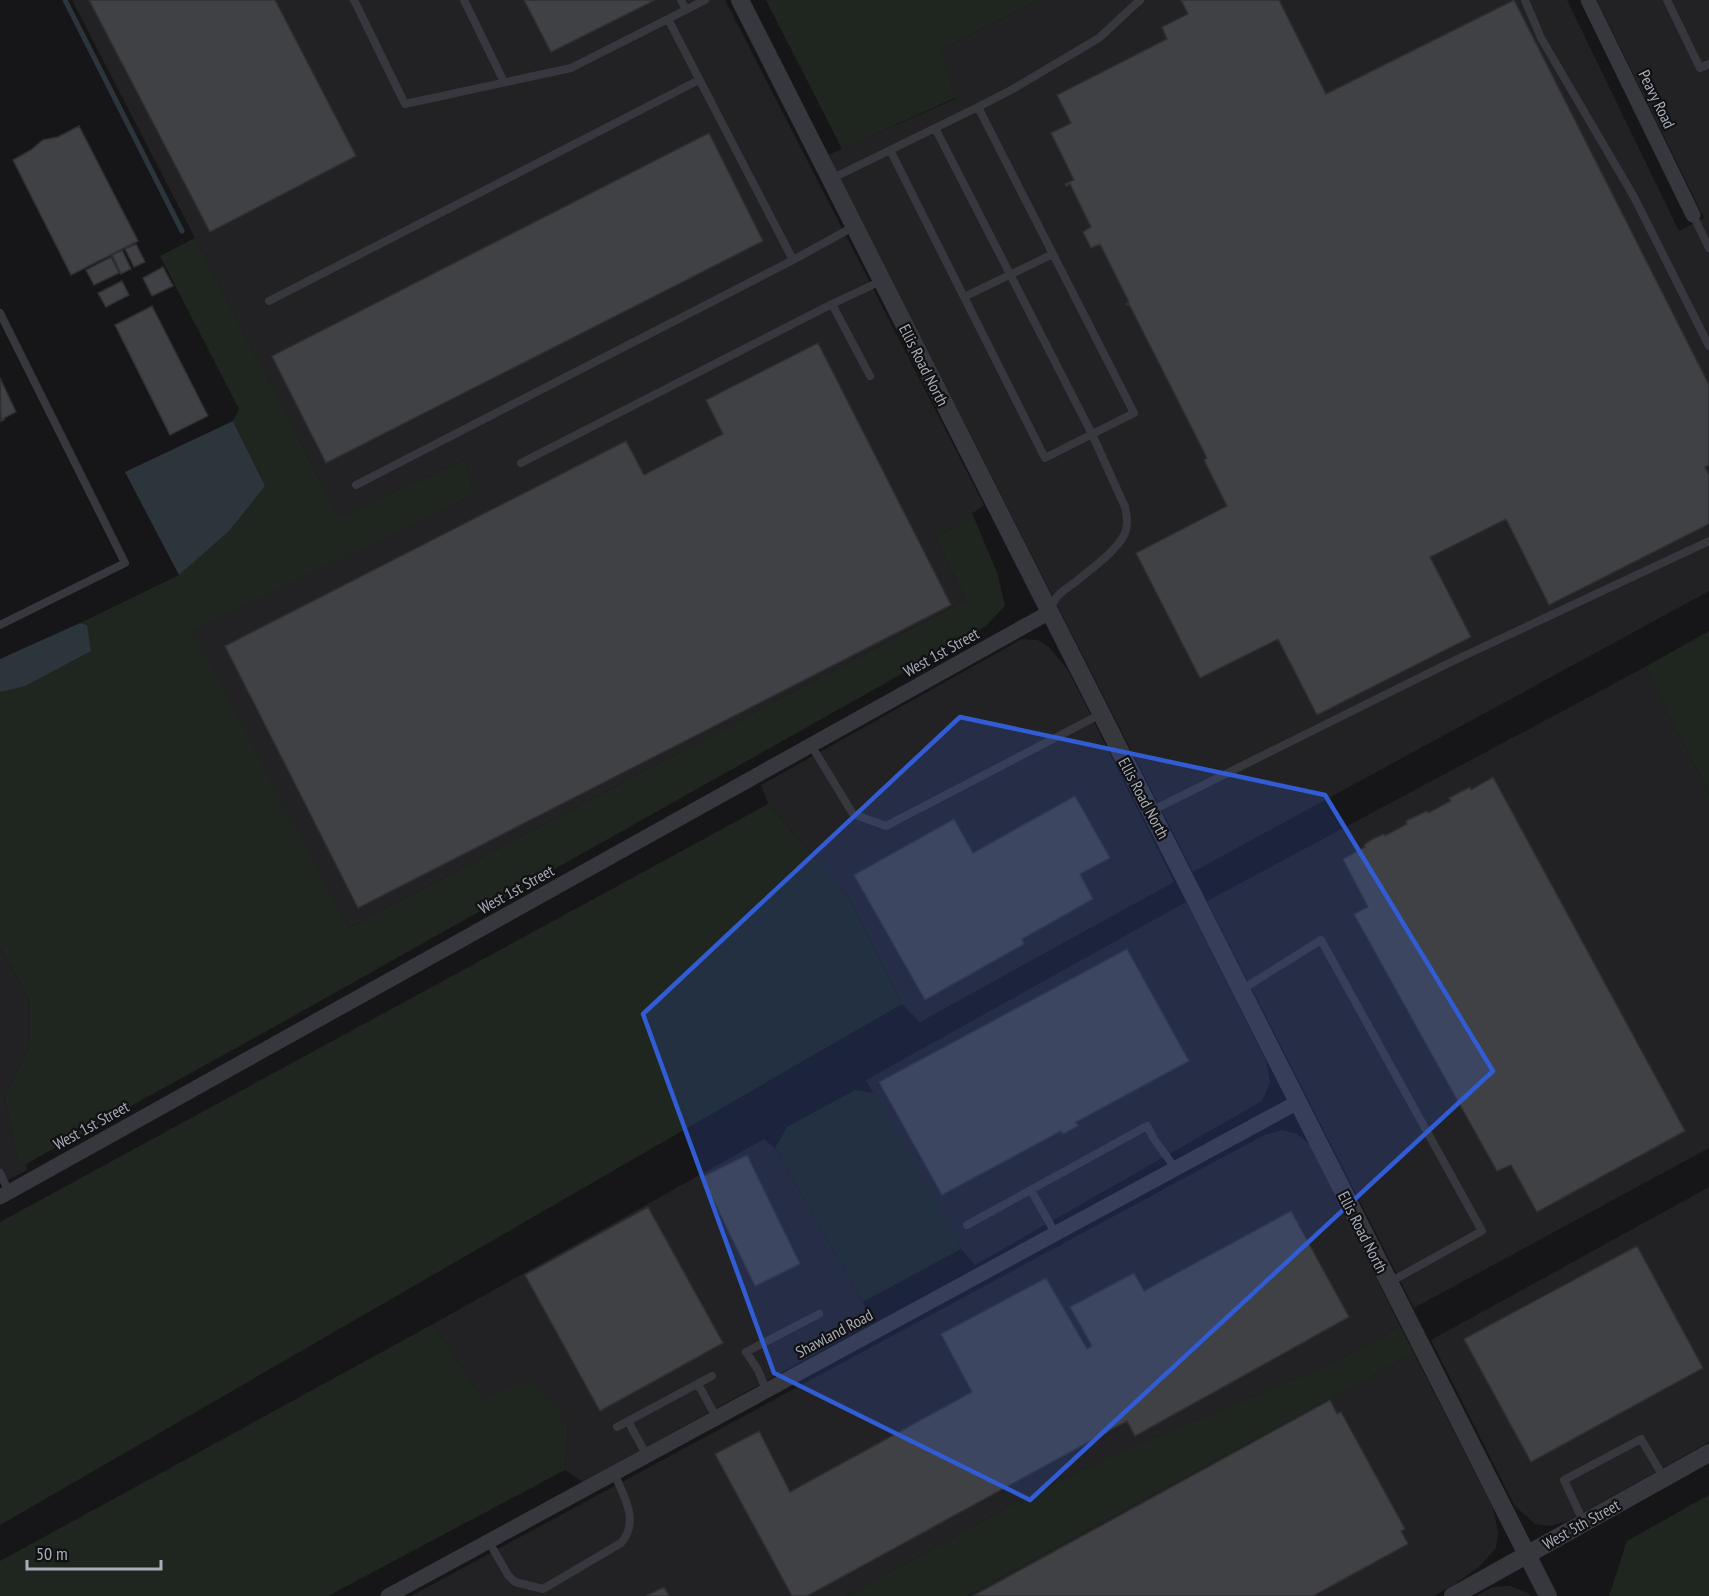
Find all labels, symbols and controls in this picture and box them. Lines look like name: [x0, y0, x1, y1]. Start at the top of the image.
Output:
street label: Peavy Road: [1634, 67, 1680, 131]
street label: Ellis Road North: [895, 321, 953, 409]
street label: West 1st Street: [900, 623, 983, 681]
street label: Ellis Road North: [1114, 754, 1174, 842]
street label: West 1st Street: [475, 860, 558, 918]
street label: West 1st Street: [50, 1096, 133, 1154]
street label: Ellis Road North: [1334, 1188, 1392, 1276]
street label: Shawland Road: [792, 1304, 876, 1362]
street label: West 5th Street: [1539, 1494, 1624, 1553]
scale bar: [27, 1533, 160, 1571]
text: 50 m: [36, 1542, 68, 1565]

